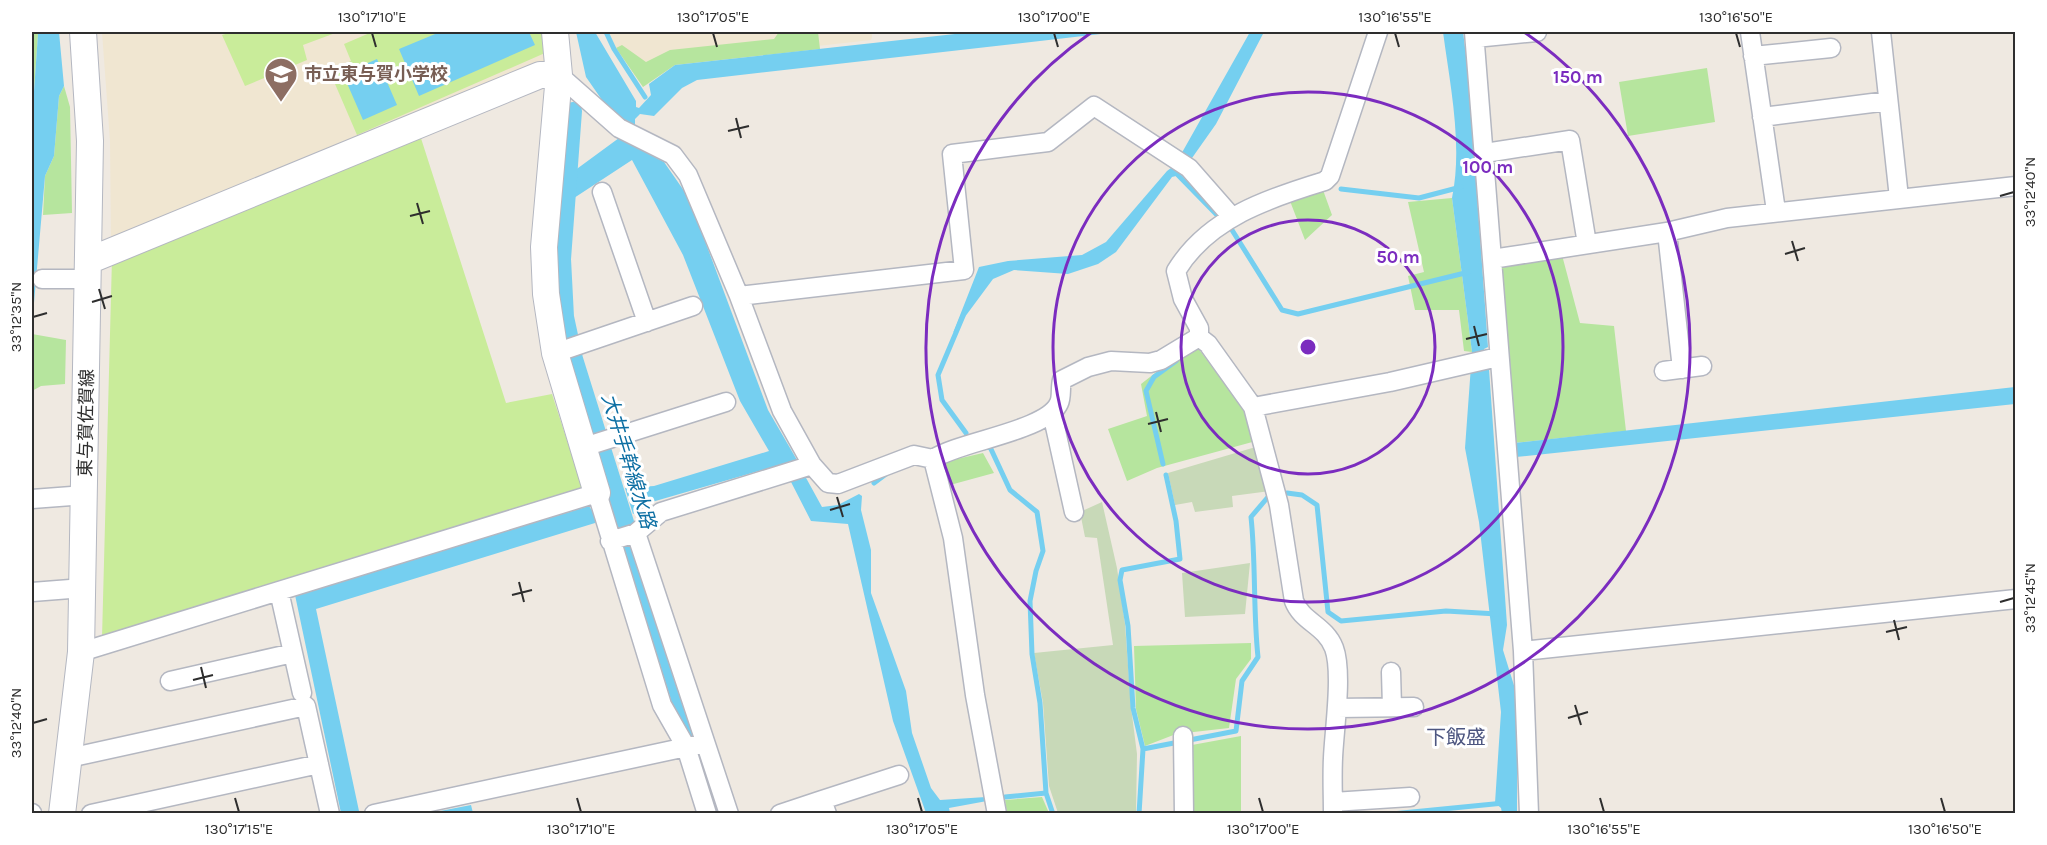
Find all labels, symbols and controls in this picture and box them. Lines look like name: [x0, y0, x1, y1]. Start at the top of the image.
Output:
text: 130°17'10"E: [338, 8, 406, 26]
text: 130°17'05"E: [677, 8, 749, 26]
text: 130°17'00"E: [1018, 8, 1090, 26]
text: 130°16'55"E: [1358, 8, 1432, 26]
text: 130°16'50"E: [1699, 8, 1773, 26]
school or university icon: 市立東与賀小学校: [263, 56, 299, 103]
place label: 市立東与賀小学校: [304, 63, 448, 85]
text: 150 m: [1553, 66, 1603, 88]
text: 100 m: [1463, 156, 1513, 178]
text: 33°12'40"N: [2021, 157, 2039, 227]
text: 50 m: [1376, 246, 1420, 268]
text: 33°12'35"N: [7, 282, 25, 352]
centre of rings: [1298, 337, 1318, 357]
street label: 東与賀佐賀線: [74, 369, 98, 477]
water label: 大井手幹線水路: [597, 391, 661, 533]
text: 33°12'45"N: [2021, 563, 2039, 633]
text: 33°12'40"N: [7, 688, 25, 758]
district label: 下飯盛: [1426, 726, 1486, 749]
text: 130°17'15"E: [205, 820, 273, 838]
text: 130°17'10"E: [547, 820, 615, 838]
text: 130°17'05"E: [886, 820, 958, 838]
text: 130°17'00"E: [1227, 820, 1299, 838]
text: 130°16'55"E: [1567, 820, 1641, 838]
text: 130°16'50"E: [1908, 820, 1982, 838]

